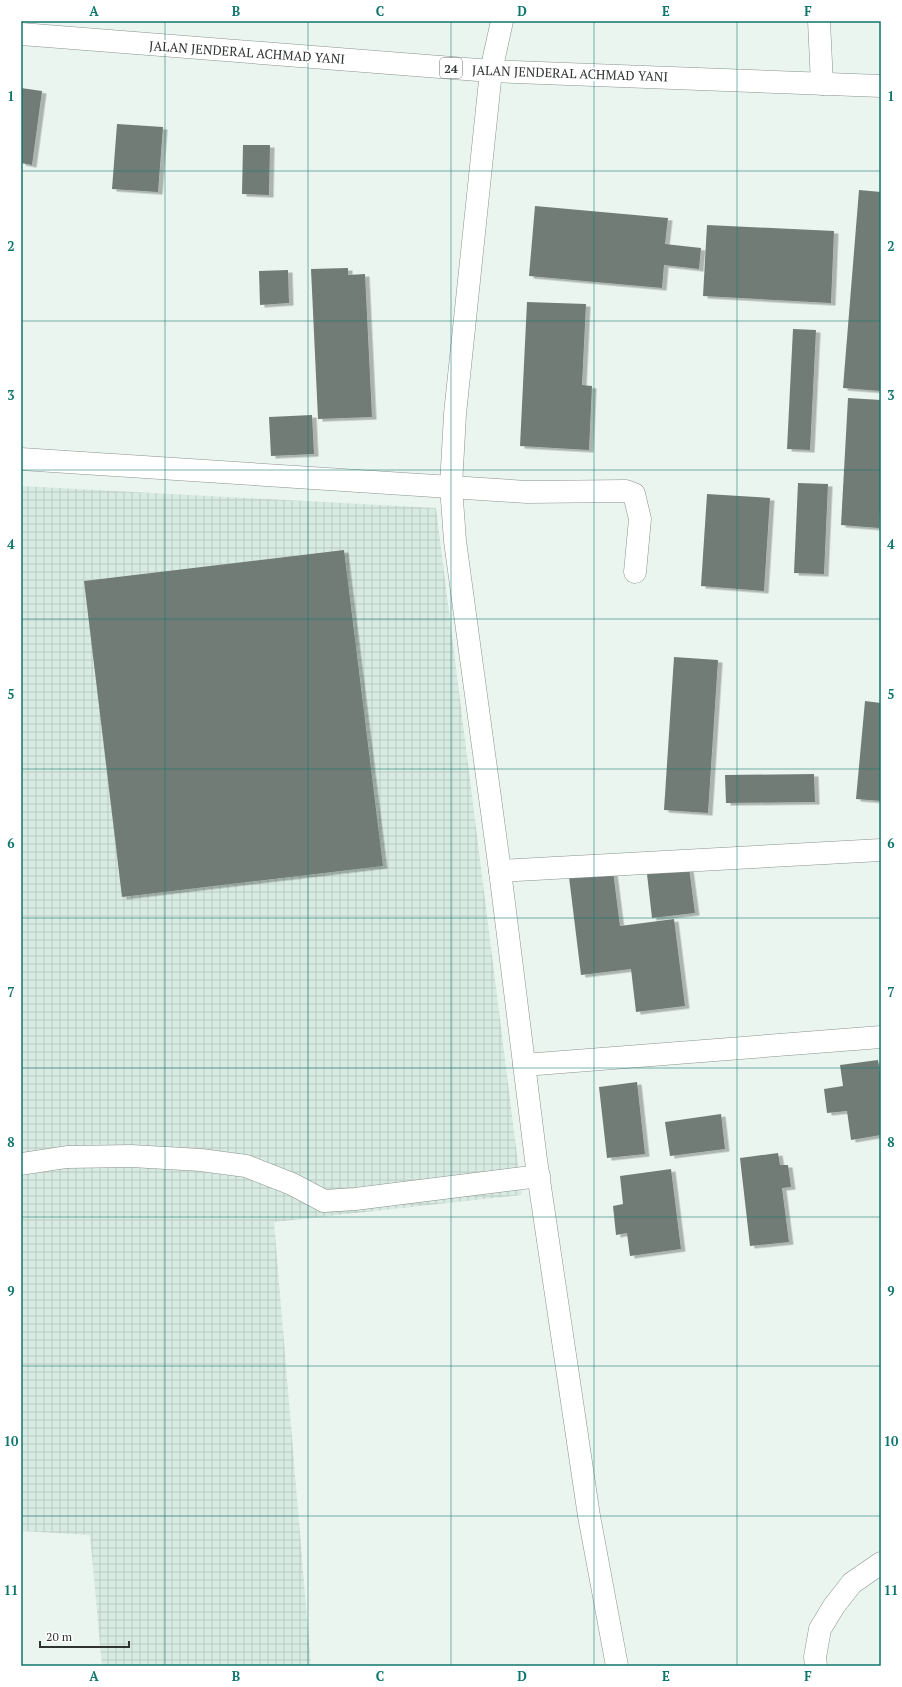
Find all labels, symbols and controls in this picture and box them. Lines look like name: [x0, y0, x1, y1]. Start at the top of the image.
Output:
text: A: [89, 2, 99, 20]
text: B: [232, 2, 240, 20]
text: C: [376, 2, 384, 20]
text: D: [517, 2, 527, 20]
text: E: [662, 2, 670, 20]
text: F: [804, 2, 812, 20]
street label: JALAN JENDERAL ACHMAD YANI: [149, 36, 345, 68]
road number: 24: [440, 58, 462, 78]
street label: JALAN JENDERAL ACHMAD YANI: [472, 61, 668, 85]
text: 1: [7, 87, 15, 105]
text: 1: [887, 87, 895, 105]
text: 2: [7, 237, 15, 255]
text: 2: [887, 237, 895, 255]
text: 3: [7, 386, 15, 404]
text: 3: [887, 386, 895, 404]
text: 4: [7, 535, 15, 553]
text: 4: [887, 535, 895, 553]
text: 5: [7, 685, 15, 703]
text: 5: [887, 685, 895, 703]
text: 6: [7, 834, 15, 852]
text: 6: [887, 834, 895, 852]
text: 7: [7, 983, 15, 1001]
text: 7: [887, 983, 895, 1001]
text: 8: [7, 1133, 15, 1151]
text: 8: [887, 1133, 895, 1151]
text: 9: [7, 1282, 15, 1300]
text: 9: [887, 1282, 895, 1300]
text: 10: [4, 1432, 19, 1450]
text: 10: [884, 1432, 899, 1450]
text: 11: [4, 1581, 18, 1599]
text: 11: [884, 1581, 898, 1599]
scale bar: [40, 1623, 129, 1649]
text: 20 m: [46, 1629, 73, 1644]
text: A: [89, 1667, 99, 1685]
text: B: [232, 1667, 240, 1685]
text: C: [376, 1667, 384, 1685]
text: D: [517, 1667, 527, 1685]
text: E: [662, 1667, 670, 1685]
text: F: [804, 1667, 812, 1685]

